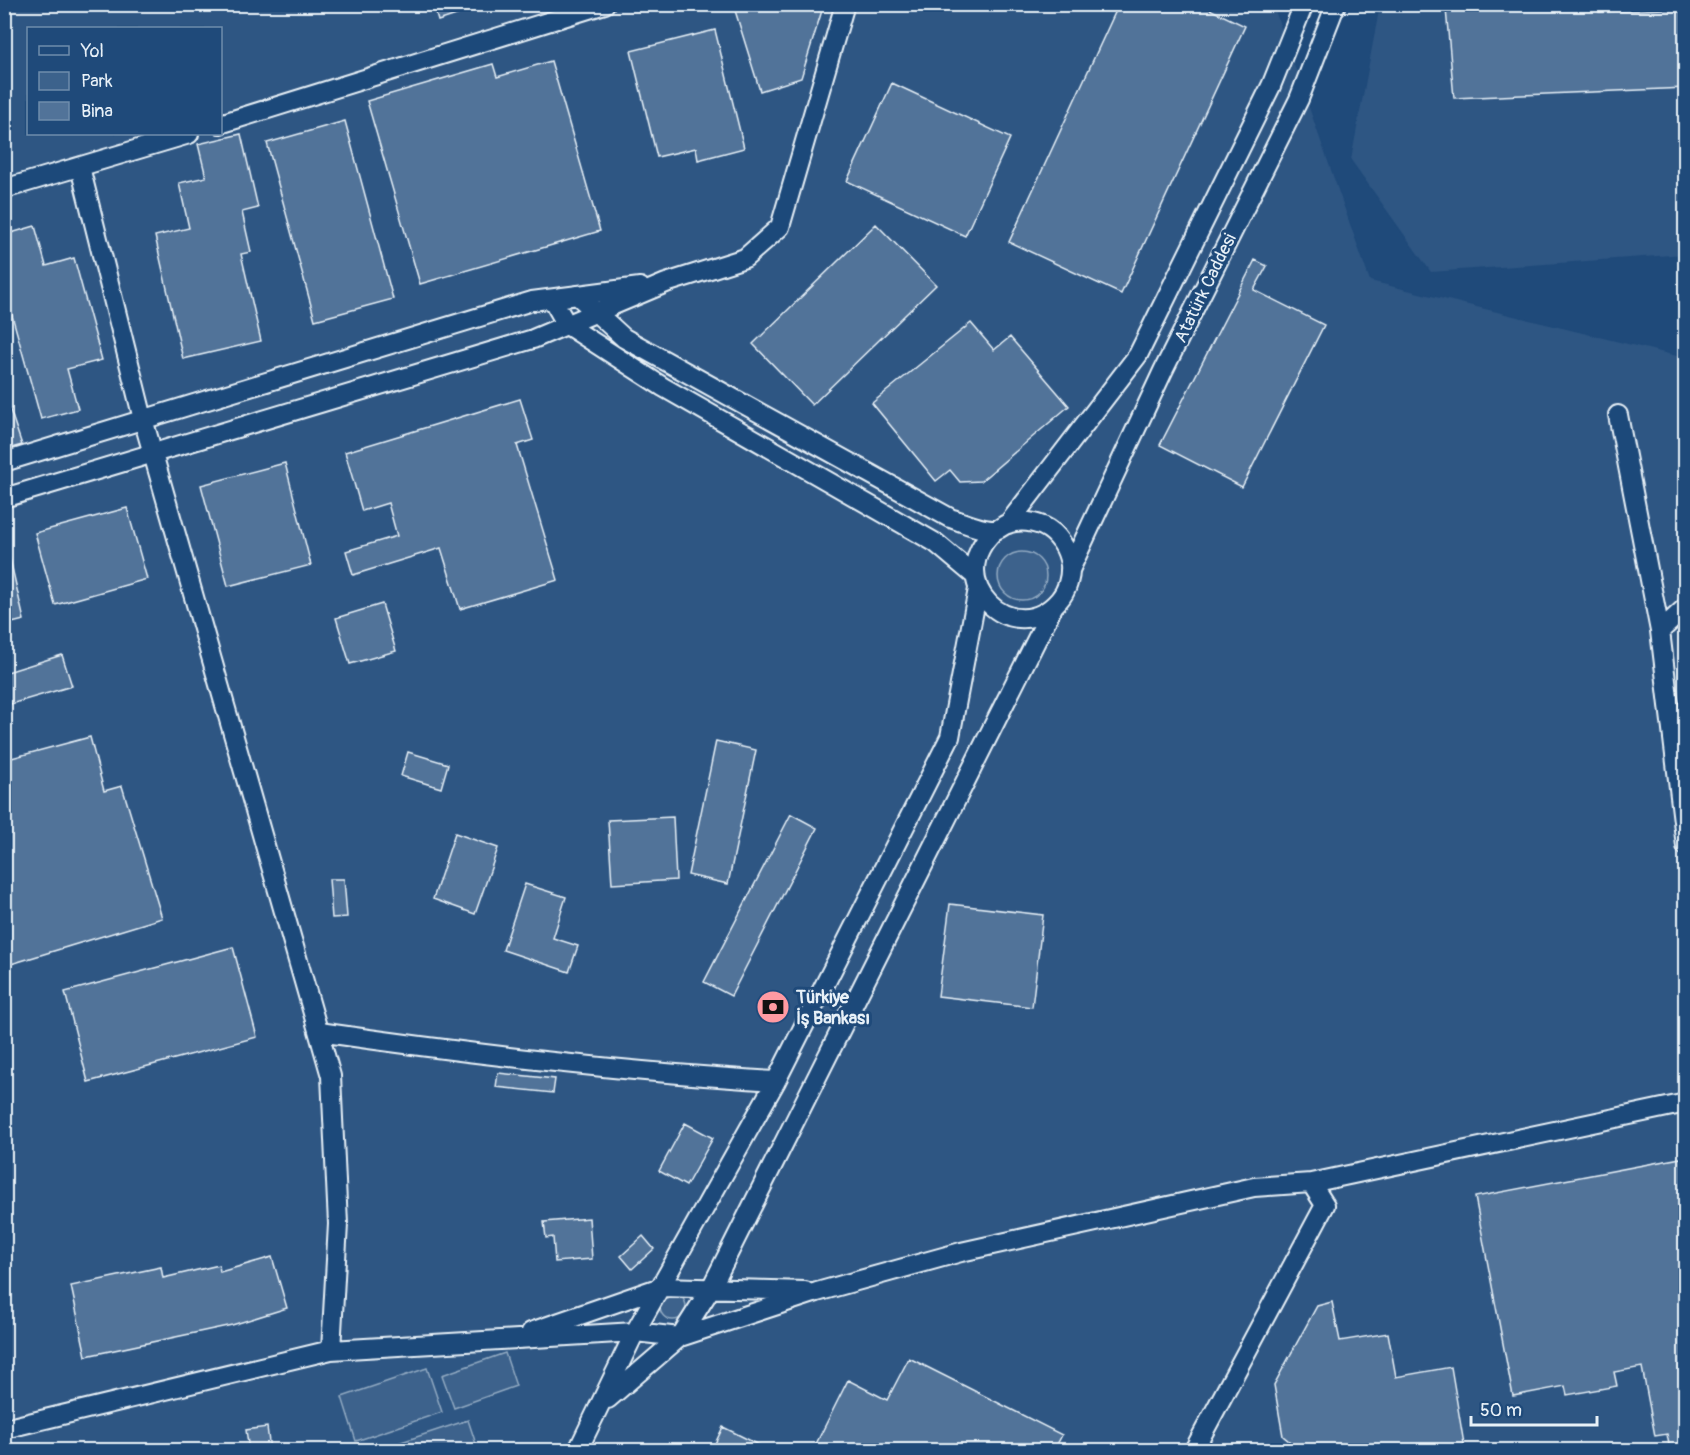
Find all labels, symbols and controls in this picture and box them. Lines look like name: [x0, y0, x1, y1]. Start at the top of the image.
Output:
legend: [27, 27, 222, 135]
text: Yol: [80, 40, 104, 63]
text: Park: [81, 70, 113, 93]
text: Bina: [81, 100, 113, 123]
street label: Atatürk Caddesi: [1169, 230, 1242, 347]
place label: Türkiye İş Bankası: [795, 986, 870, 1030]
bank icon: Türkiye İş Bankası: [755, 989, 791, 1025]
scale bar: [1471, 1389, 1597, 1427]
text: 50 m: [1480, 1399, 1522, 1422]

